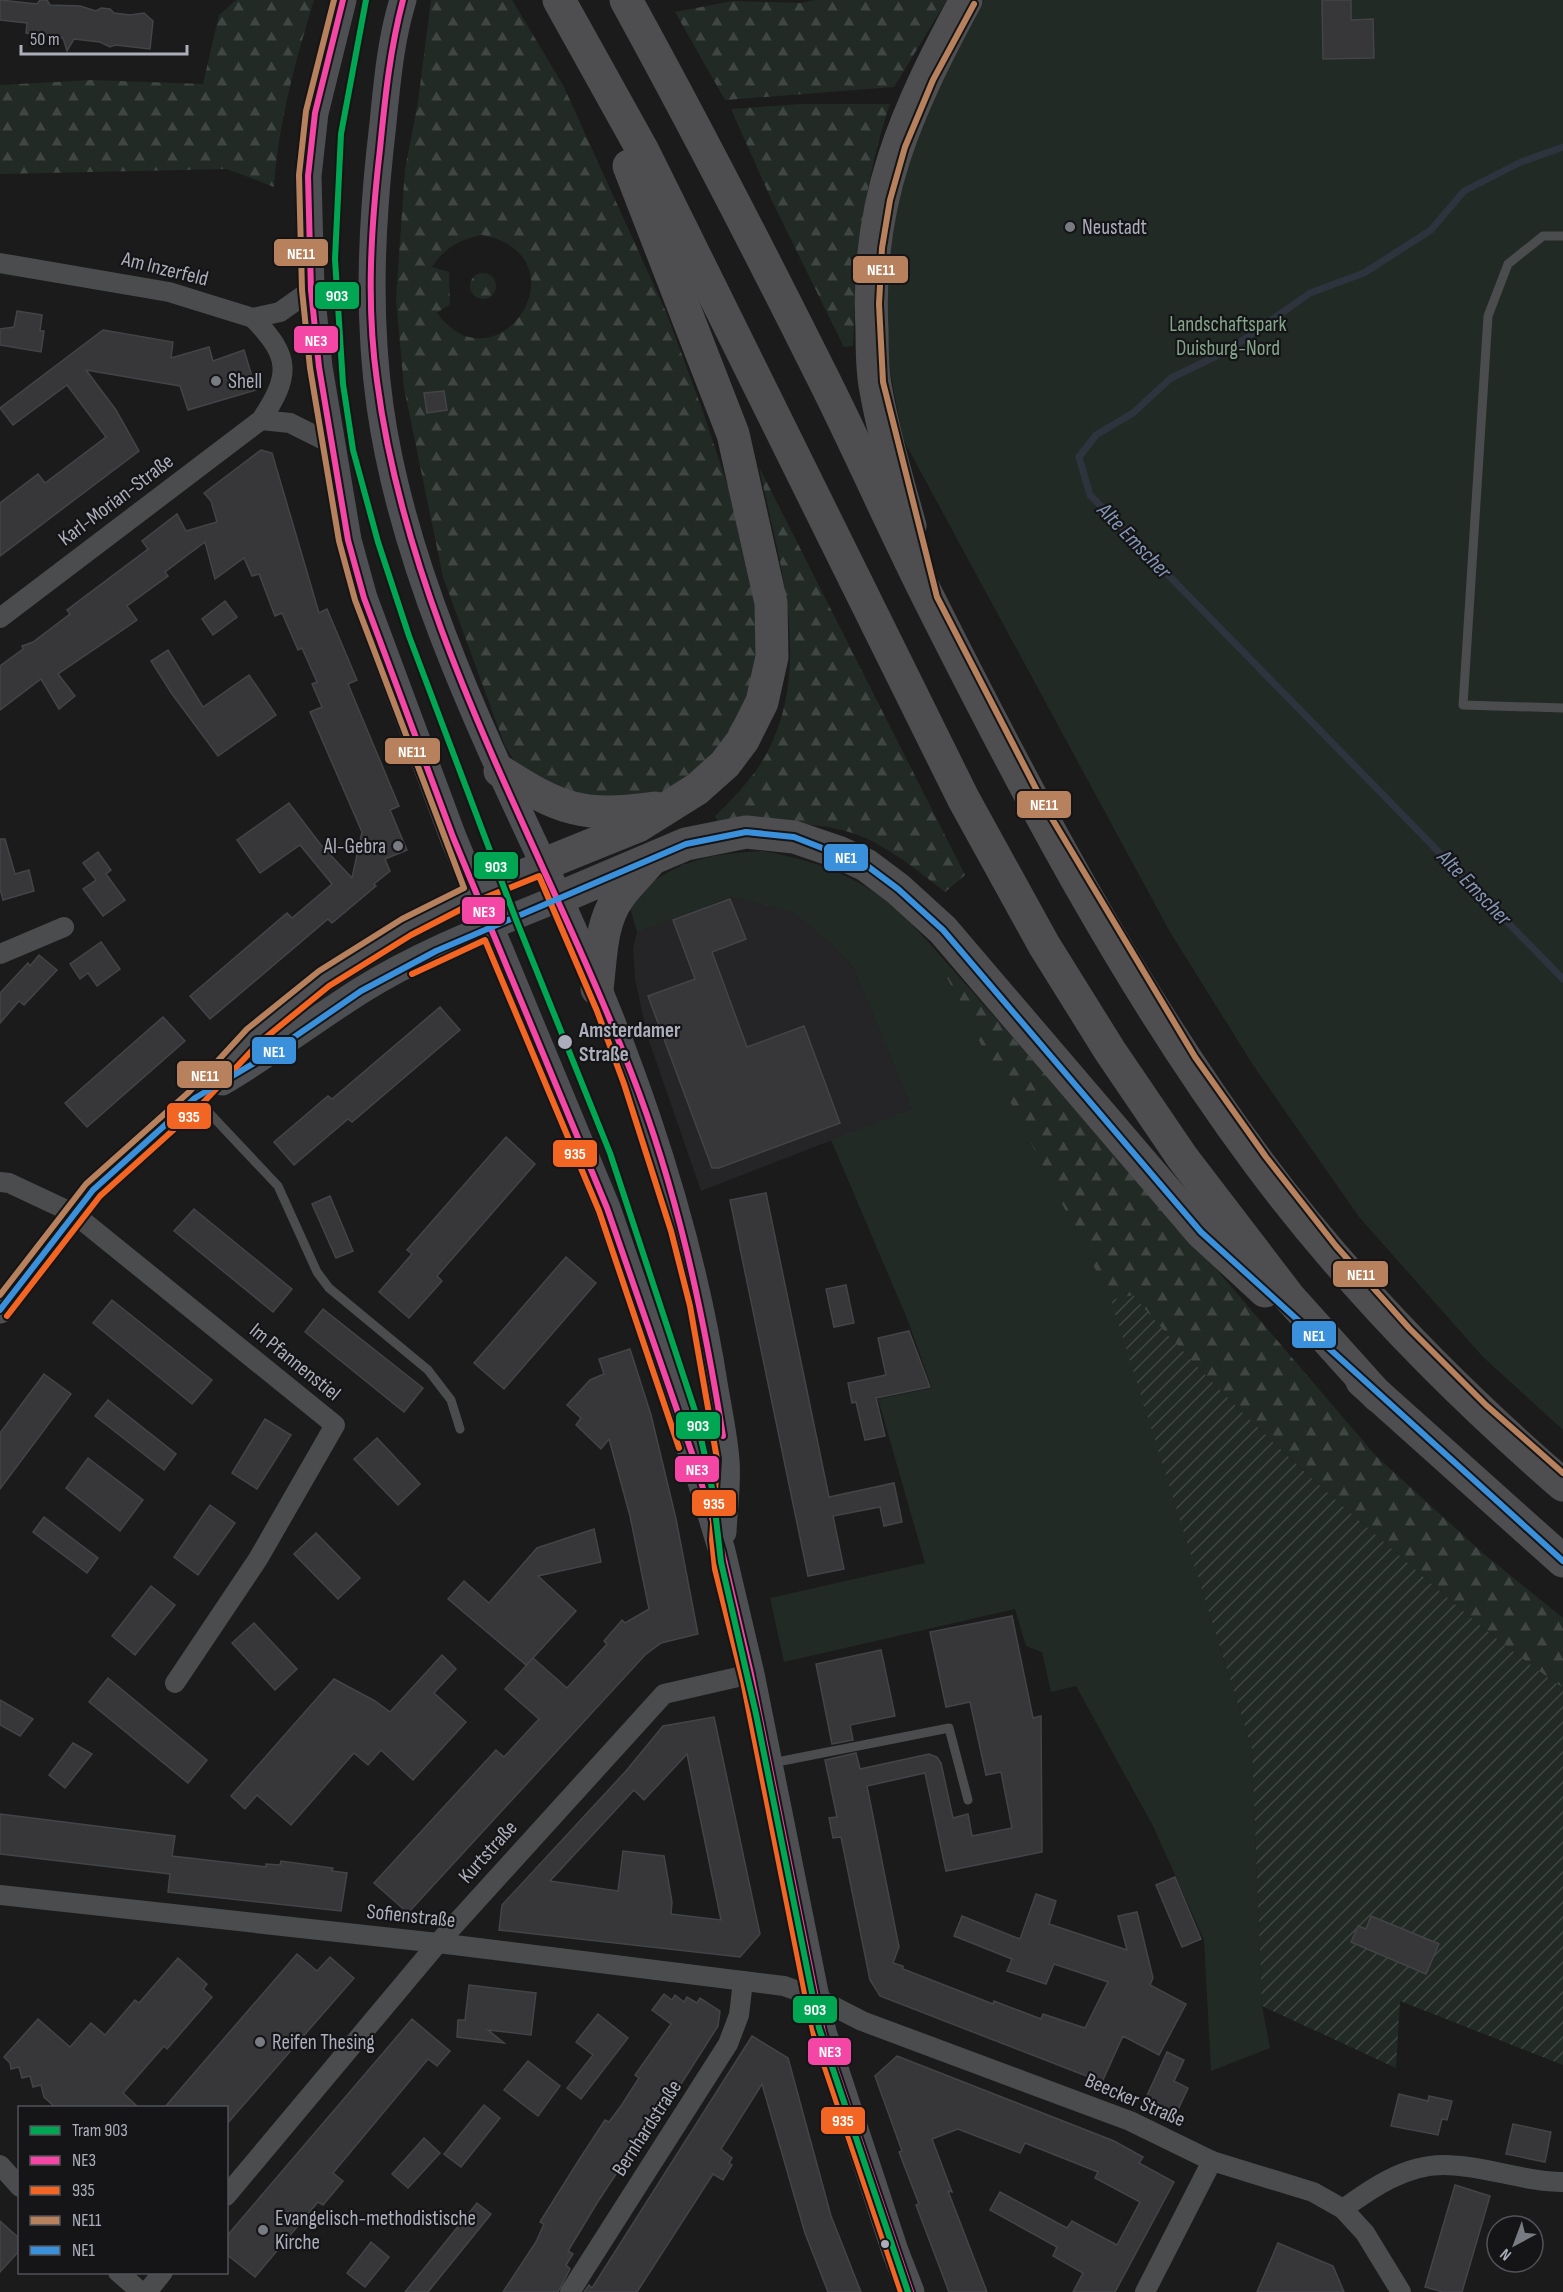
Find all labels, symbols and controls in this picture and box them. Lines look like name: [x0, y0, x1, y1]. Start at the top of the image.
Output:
scale bar: [21, 18, 188, 56]
text: 50 m: [30, 29, 60, 50]
place label: Neustadt: [1082, 215, 1147, 240]
marker: Neustadt: [1063, 220, 1077, 234]
line badge: NE11: [273, 238, 329, 267]
text: NE11: [287, 245, 316, 264]
street label: Am Inzerfeld: [118, 246, 211, 292]
line badge: NE11: [852, 255, 909, 284]
text: NE11: [867, 261, 896, 280]
line badge: 903: [314, 281, 360, 310]
text: 903: [326, 287, 348, 306]
park label: Landschaftspark Duisburg-Nord: [1169, 312, 1287, 361]
line badge: NE3: [293, 325, 339, 354]
text: NE3: [305, 332, 327, 351]
place label: Shell: [228, 369, 262, 394]
marker: Shell: [209, 374, 223, 388]
street label: Karl-Morian-Straße: [54, 449, 178, 551]
water label: Alte Emscher: [1091, 497, 1177, 585]
line badge: NE11: [384, 737, 441, 765]
text: NE11: [398, 743, 427, 762]
line badge: NE11: [1016, 790, 1072, 819]
text: NE11: [1030, 796, 1059, 815]
place label: Al-Gebra: [323, 834, 386, 859]
marker: Al-Gebra: [391, 839, 405, 853]
line badge: NE1: [823, 843, 869, 872]
water label: Alte Emscher: [1431, 844, 1517, 932]
text: NE1: [835, 849, 858, 868]
line badge: 903: [473, 851, 519, 880]
text: 903: [485, 858, 507, 877]
line badge: NE3: [461, 896, 506, 925]
text: NE3: [473, 903, 495, 922]
place label: Amsterdamer Straße: [578, 1018, 681, 1067]
marker: Amsterdamer Straße: [556, 1033, 574, 1051]
line badge: NE1: [251, 1036, 297, 1065]
text: NE1: [263, 1043, 286, 1062]
line badge: NE11: [176, 1060, 233, 1089]
text: NE11: [191, 1067, 220, 1086]
line badge: 935: [166, 1102, 212, 1130]
text: 935: [178, 1108, 200, 1127]
line badge: 935: [552, 1139, 598, 1168]
text: 935: [564, 1145, 586, 1164]
line badge: NE11: [1332, 1260, 1389, 1288]
text: NE11: [1347, 1266, 1376, 1285]
street label: Im Pfannenstiel: [245, 1318, 345, 1406]
line badge: NE1: [1291, 1320, 1337, 1349]
text: NE1: [1303, 1327, 1326, 1346]
line badge: 903: [675, 1411, 721, 1440]
text: 903: [687, 1417, 709, 1436]
line badge: NE3: [674, 1455, 720, 1483]
text: NE3: [686, 1461, 708, 1480]
line badge: 935: [691, 1489, 737, 1517]
text: 935: [703, 1495, 725, 1514]
street label: Kurtstraße: [453, 1816, 523, 1888]
street label: Sofienstraße: [365, 1899, 457, 1933]
line badge: 903: [792, 1995, 838, 2024]
text: 903: [804, 2001, 826, 2020]
place label: Reifen Thesing: [272, 2030, 375, 2055]
marker: Reifen Thesing: [253, 2035, 267, 2049]
line badge: NE3: [807, 2037, 852, 2066]
text: NE3: [819, 2043, 841, 2062]
street label: Beecker Straße: [1081, 2068, 1189, 2132]
street label: Bernhardstraße: [607, 2075, 687, 2181]
legend: [18, 2106, 228, 2274]
line badge: 935: [820, 2106, 866, 2135]
text: 935: [832, 2112, 854, 2131]
text: Tram 903: [72, 2120, 128, 2141]
text: NE3: [72, 2150, 96, 2171]
text: 935: [72, 2180, 95, 2201]
place label: Evangelisch-methodistische Kirche: [275, 2206, 476, 2255]
text: NE11: [72, 2210, 102, 2231]
north arrow: [1485, 2214, 1545, 2274]
marker: Evangelisch-methodistische Kirche: [256, 2223, 270, 2237]
unlabelled marker: [879, 2238, 891, 2250]
text: NE1: [72, 2240, 96, 2261]
text: N: [1497, 2244, 1516, 2264]

